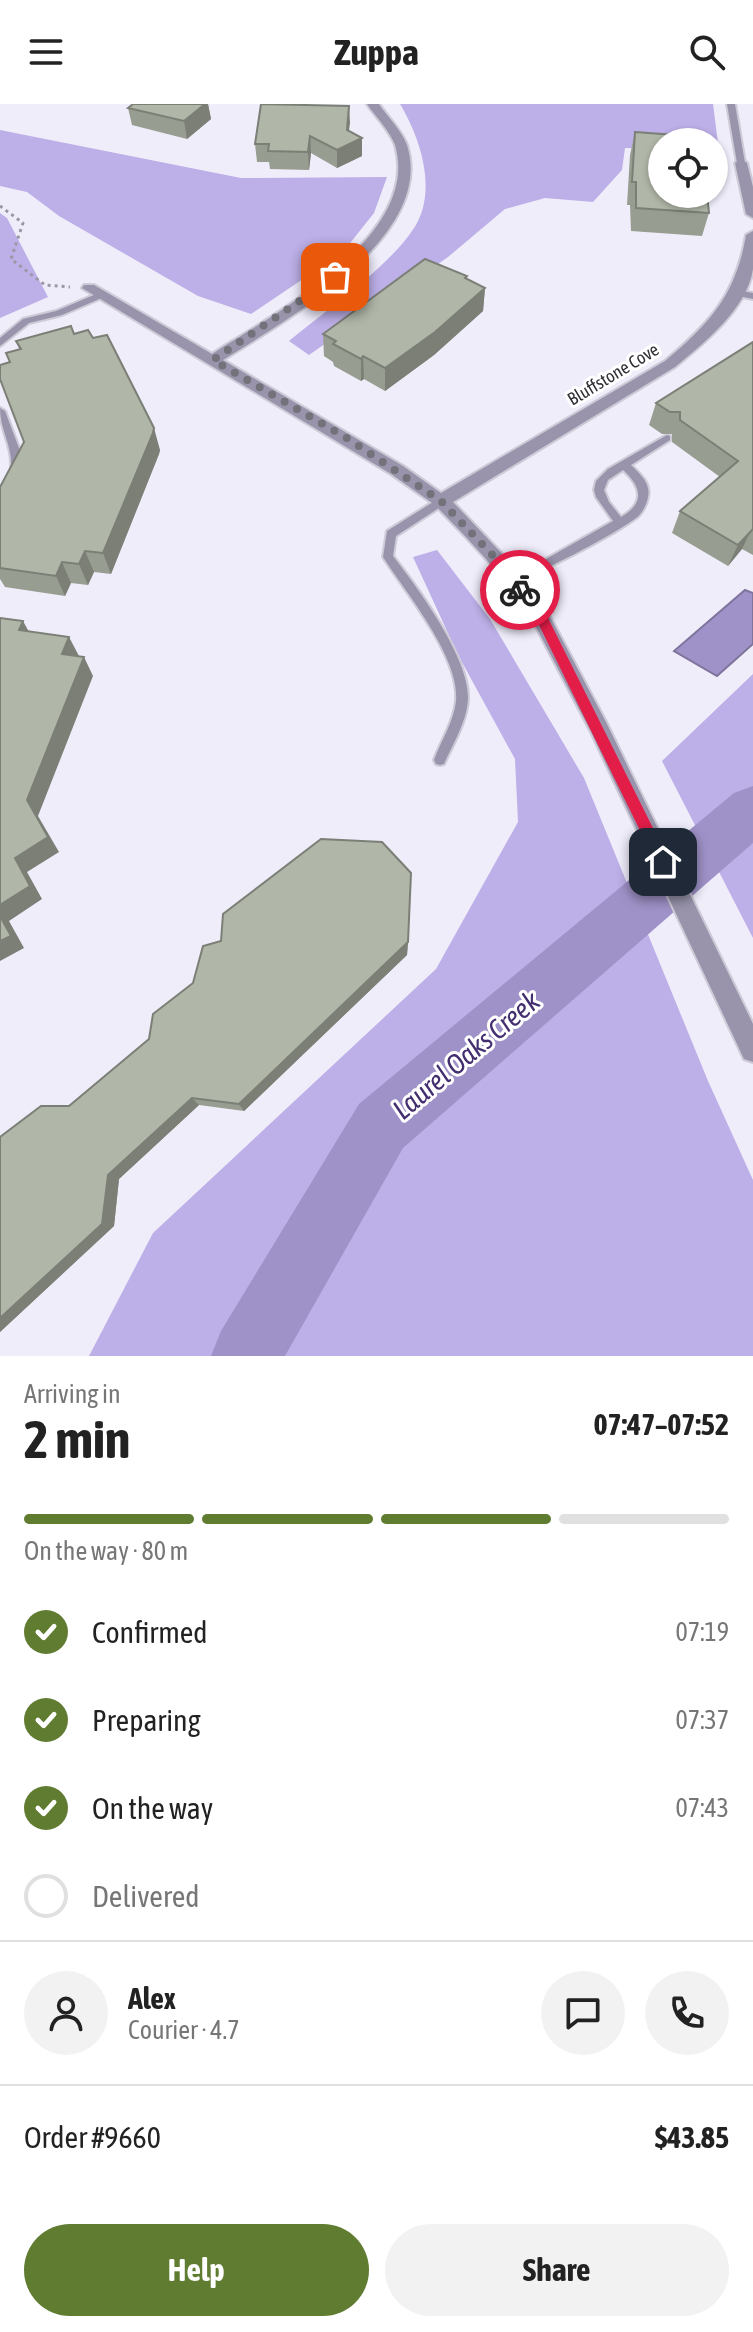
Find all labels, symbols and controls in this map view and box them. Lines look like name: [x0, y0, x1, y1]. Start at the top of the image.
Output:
icon: menu: [24, 30, 68, 74]
icon: search: [685, 30, 729, 74]
text: Zuppa: [334, 31, 419, 73]
map controls: [648, 128, 728, 208]
button: locate: [648, 128, 728, 208]
pin: [301, 243, 369, 311]
icon: bag: [313, 255, 357, 299]
street label: Bluffstone Cove: [564, 339, 662, 409]
courier: [480, 550, 560, 630]
icon: bike: [498, 568, 542, 612]
pin: [629, 828, 697, 896]
icon: home: [641, 840, 685, 884]
water label: Laurel Oaks Creek: [386, 984, 546, 1126]
text: Arriving in: [24, 1379, 121, 1409]
text: 07:47–07:52: [594, 1407, 729, 1441]
text: 2 min: [24, 1409, 130, 1469]
text: On the way · 80 m: [24, 1536, 188, 1566]
icon: check: [24, 1610, 68, 1654]
text: Confirmed: [92, 1615, 207, 1649]
text: 07:19: [675, 1617, 729, 1647]
icon: check: [24, 1698, 68, 1742]
text: Preparing: [92, 1703, 201, 1737]
text: 07:37: [675, 1705, 729, 1735]
icon: check: [24, 1786, 68, 1830]
text: On the way: [92, 1791, 213, 1825]
text: 07:43: [675, 1793, 729, 1823]
text: Delivered: [92, 1879, 200, 1913]
button: person: [24, 1971, 108, 2055]
button: chat: [541, 1971, 625, 2055]
button: phone: [645, 1971, 729, 2055]
text: Alex: [128, 1981, 176, 2015]
text: Courier · 4.7: [128, 2015, 239, 2045]
text: Order #9660: [24, 2120, 161, 2154]
text: $43.85: [655, 2120, 729, 2154]
button: Help: [24, 2224, 369, 2316]
button: Share: [385, 2224, 729, 2316]

